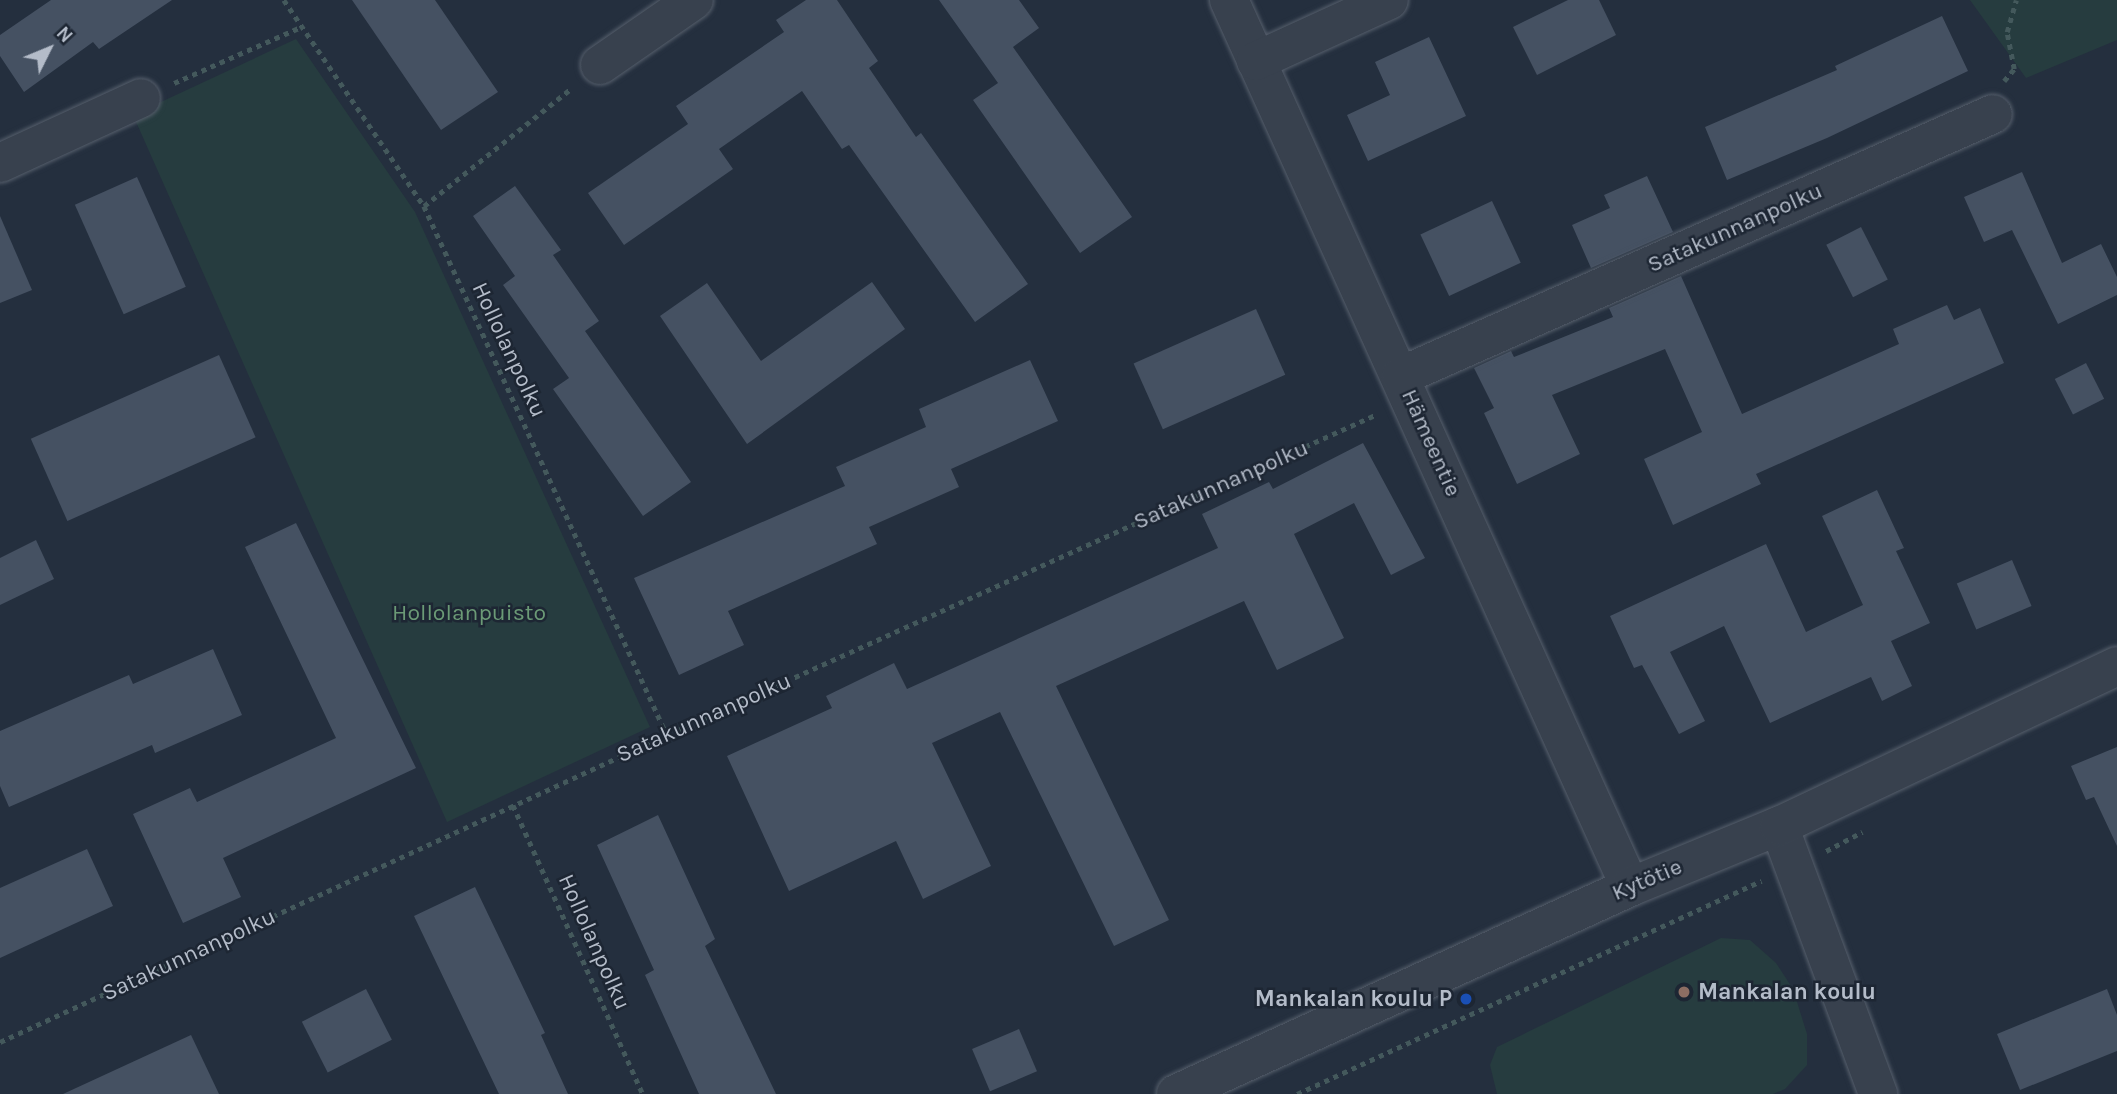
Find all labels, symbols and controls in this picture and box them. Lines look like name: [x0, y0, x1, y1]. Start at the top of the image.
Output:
north arrow: [14, 14, 84, 84]
text: N: [52, 22, 77, 47]
street label: Satakunnanpolku: [1643, 177, 1827, 279]
street label: Hollolanpolku: [466, 278, 552, 422]
street label: Hämeentie: [1395, 385, 1467, 501]
street label: Satakunnanpolku: [1129, 434, 1313, 536]
park label: Hollolanpuisto: [392, 599, 546, 627]
street label: Satakunnanpolku: [612, 667, 796, 769]
street label: Kytötie: [1608, 853, 1686, 907]
street label: Hollolanpolku: [552, 870, 636, 1014]
street label: Satakunnanpolku: [98, 903, 280, 1007]
place label: Mankalan koulu: [1698, 978, 1876, 1006]
marker: Mankalan koulu: [1676, 984, 1692, 1000]
place label: Mankalan koulu P: [1255, 985, 1452, 1013]
marker: Mankalan koulu P: [1458, 991, 1474, 1007]

